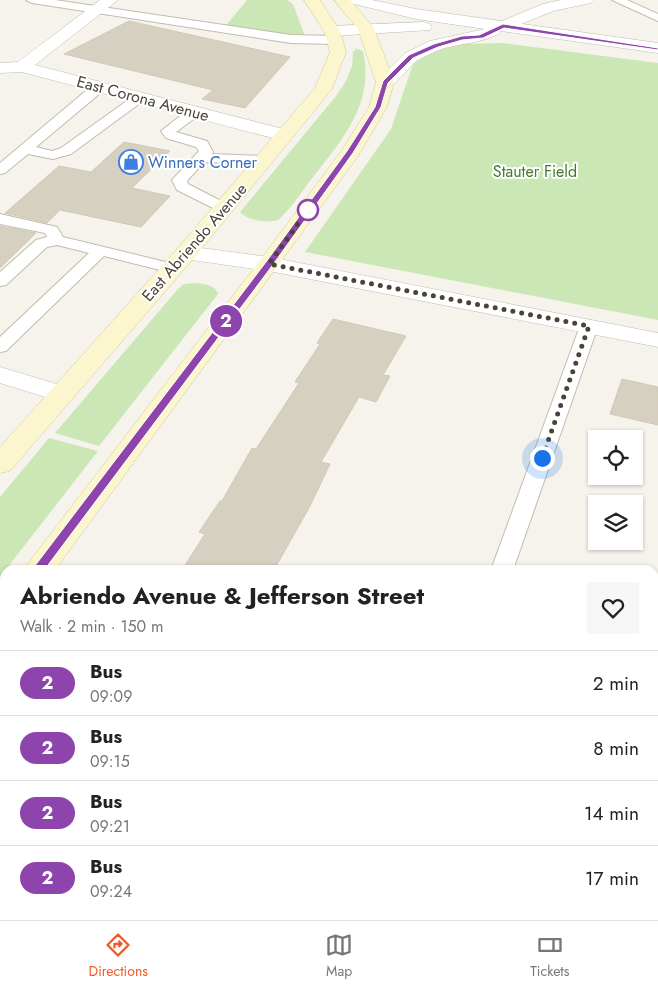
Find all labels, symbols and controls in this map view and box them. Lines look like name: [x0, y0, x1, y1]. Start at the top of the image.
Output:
street label: East Corona Avenue: [74, 70, 212, 127]
shop icon: Winners Corner: [118, 149, 144, 175]
place label: Winners Corner: [148, 151, 258, 174]
park label: Stauter Field: [493, 160, 577, 183]
street label: East Abriendo Avenue: [136, 178, 252, 306]
unlabelled marker: [297, 199, 319, 221]
line badge: 2: [210, 305, 242, 337]
text: 2: [220, 308, 232, 334]
map controls: [588, 430, 643, 550]
button: locate: [588, 430, 643, 485]
your location: [530, 446, 555, 471]
button: layers: [588, 495, 643, 550]
text: Abriendo Avenue & Jefferson Street: [20, 578, 424, 613]
button: heart: [587, 582, 639, 634]
text: Walk · 2 min · 150 m: [20, 615, 164, 638]
text: Bus: [90, 658, 122, 685]
text: 2: [42, 670, 53, 696]
text: 2 min: [593, 670, 639, 697]
text: 09:09: [90, 685, 132, 708]
text: Bus: [90, 723, 122, 750]
text: 2: [42, 735, 53, 761]
text: 8 min: [593, 735, 639, 762]
text: 09:15: [90, 750, 130, 773]
text: Bus: [90, 788, 122, 815]
text: 2: [42, 800, 53, 826]
text: 14 min: [584, 800, 639, 827]
text: 09:21: [90, 815, 130, 838]
text: Bus: [90, 853, 122, 880]
text: 2: [42, 865, 53, 891]
text: 17 min: [585, 865, 639, 892]
text: 09:24: [90, 880, 132, 903]
tab: Directions: [89, 931, 148, 981]
tab: Map: [325, 931, 353, 981]
tab: Tickets: [530, 931, 569, 981]

